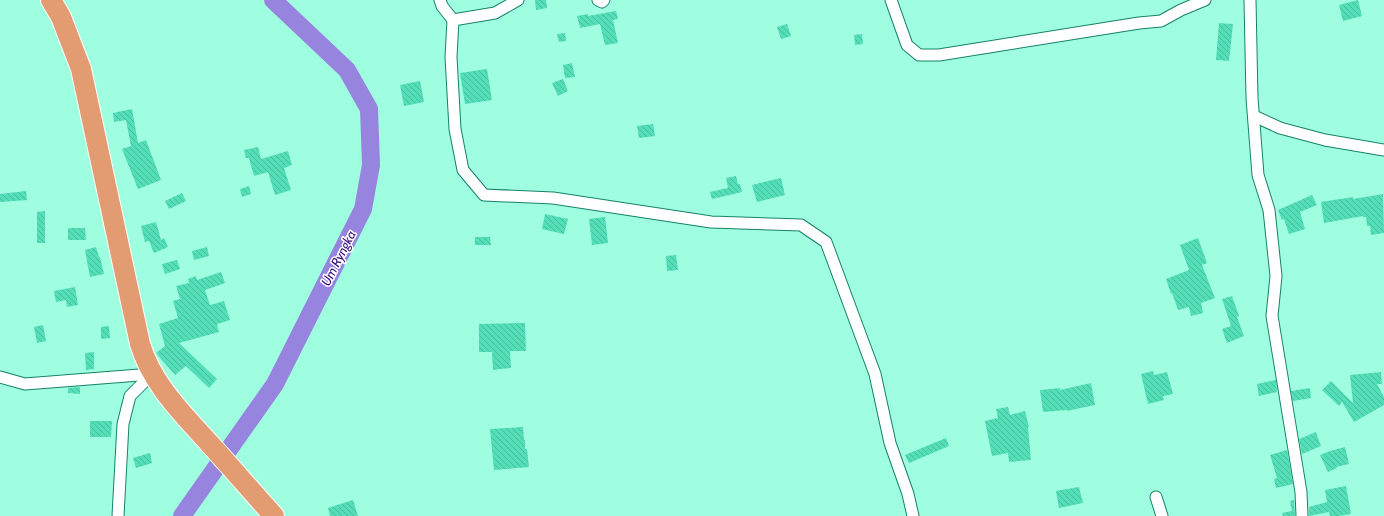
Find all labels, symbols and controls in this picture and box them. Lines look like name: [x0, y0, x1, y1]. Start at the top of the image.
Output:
water label: Um Ryngka: [317, 228, 359, 288]

